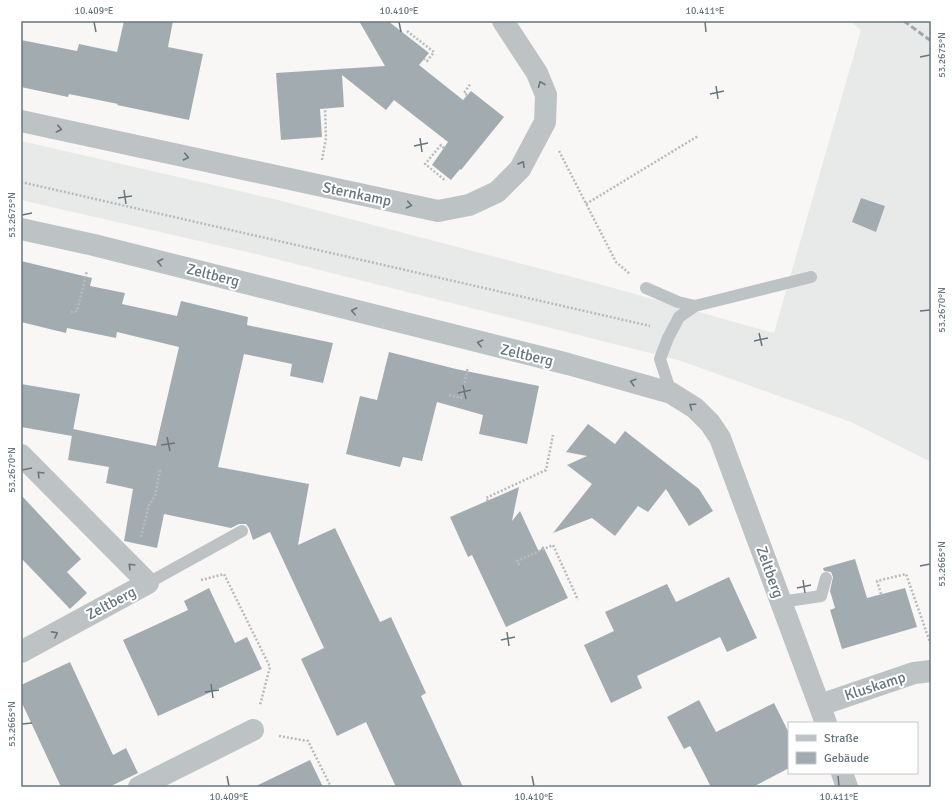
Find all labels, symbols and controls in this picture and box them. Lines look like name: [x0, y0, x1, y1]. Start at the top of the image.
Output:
text: 10.409°E: [75, 5, 114, 17]
text: 10.410°E: [380, 5, 419, 17]
text: 10.411°E: [686, 5, 725, 17]
text: 53.2675°N: [936, 32, 948, 78]
one-way arrow: [538, 81, 546, 88]
one-way arrow: [56, 125, 62, 133]
one-way arrow: [183, 152, 189, 160]
one-way arrow: [517, 161, 524, 168]
street label: Sternkamp: [321, 178, 393, 210]
text: 53.2675°N: [6, 192, 18, 238]
one-way arrow: [406, 201, 412, 209]
one-way arrow: [157, 258, 164, 267]
street label: Zeltberg: [185, 260, 241, 290]
text: 53.2670°N: [936, 287, 948, 333]
one-way arrow: [351, 308, 357, 316]
one-way arrow: [477, 340, 483, 348]
street label: Zeltberg: [499, 340, 555, 370]
one-way arrow: [630, 378, 637, 387]
one-way arrow: [689, 404, 696, 411]
text: 53.2670°N: [6, 447, 18, 493]
one-way arrow: [37, 471, 45, 479]
text: 53.2665°N: [936, 541, 948, 587]
street label: Zeltberg: [752, 544, 788, 600]
one-way arrow: [128, 563, 136, 571]
street label: Zeltberg: [83, 582, 139, 624]
one-way arrow: [51, 631, 58, 638]
street label: Kluskamp: [842, 668, 908, 704]
text: 53.2665°N: [6, 701, 18, 747]
legend: [788, 722, 918, 774]
text: Straße: [824, 731, 859, 746]
text: Gebäude: [824, 751, 869, 766]
text: 10.409°E: [210, 791, 249, 803]
text: 10.410°E: [515, 791, 554, 803]
text: 10.411°E: [820, 791, 859, 803]

